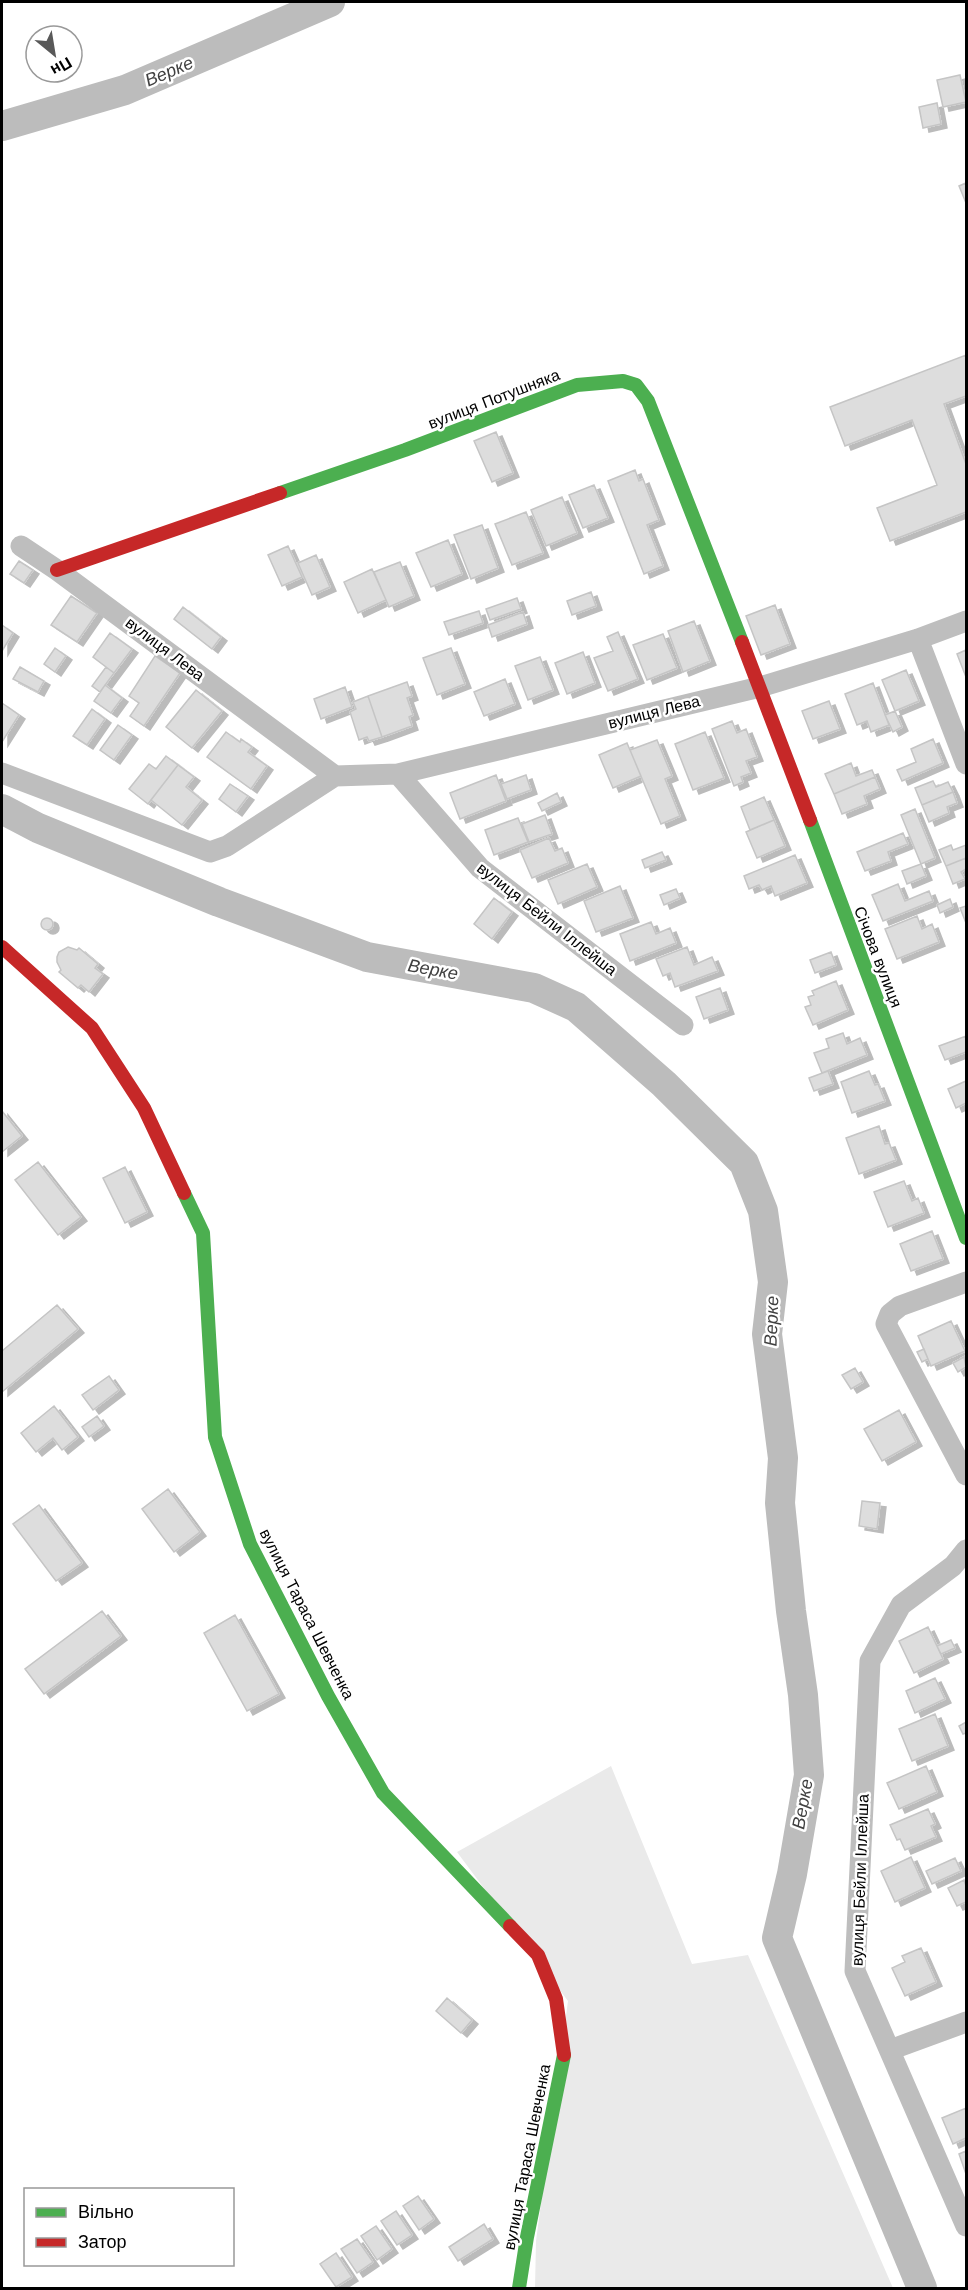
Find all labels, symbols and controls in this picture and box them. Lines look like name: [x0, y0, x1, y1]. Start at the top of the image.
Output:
north arrow: [24, 24, 84, 84]
water label: Верке: [142, 51, 196, 91]
text: Пн: [47, 53, 75, 80]
street label: вулиця Потушняка: [425, 365, 563, 433]
street label: вулиця Лева: [122, 613, 208, 685]
street label: вулиця Лева: [606, 691, 702, 733]
street label: вулиця Бейли Іллейша: [473, 859, 621, 980]
street label: Січова вулиця: [850, 904, 906, 1010]
water label: Верке: [406, 954, 460, 984]
water label: Верке: [760, 1295, 782, 1347]
street label: вулиця Тараса Шевченка: [256, 1525, 358, 1703]
water label: Верке: [787, 1777, 817, 1831]
street label: вулиця Бейли Іллейша: [848, 1794, 873, 1966]
street label: вулиця Тараса Шевченка: [500, 2062, 554, 2252]
legend: [24, 2188, 234, 2266]
text: Вільно: [78, 2201, 134, 2222]
text: Затор: [78, 2231, 127, 2252]

